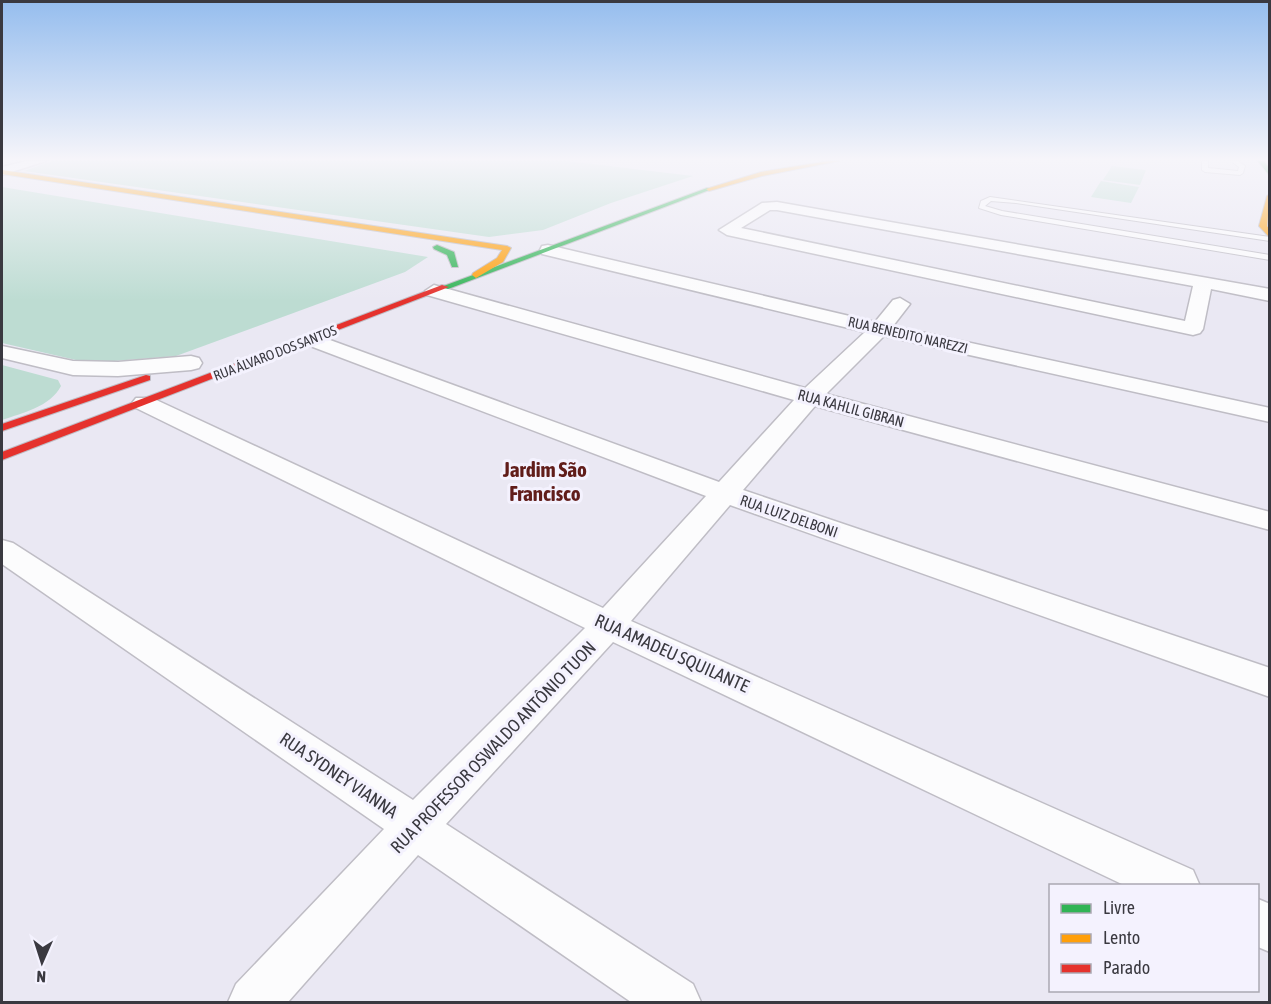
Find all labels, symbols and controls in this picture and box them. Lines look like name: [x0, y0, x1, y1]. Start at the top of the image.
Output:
street label: RUA BENEDITO NAREZZI: [847, 313, 969, 357]
street label: RUA ÁLVARO DOS SANTOS: [211, 322, 339, 384]
street label: RUA KAHLIL GIBRAN: [796, 386, 906, 430]
district label: Jardim São Francisco: [502, 457, 587, 505]
street label: RUA LUIZ DELBONI: [738, 491, 840, 541]
street label: RUA AMADEU SQUILANTE: [592, 610, 753, 697]
street label: RUA PROFESSOR OSWALDO ANTÔNIO TUON: [386, 637, 600, 857]
street label: RUA SYDNEY VIANNA: [276, 728, 402, 822]
legend: [1049, 884, 1259, 992]
text: Livre: [1103, 897, 1135, 918]
text: Lento: [1103, 927, 1140, 948]
north arrow: [12, 932, 72, 992]
text: Parado: [1103, 957, 1150, 978]
text: N: [36, 968, 46, 986]

